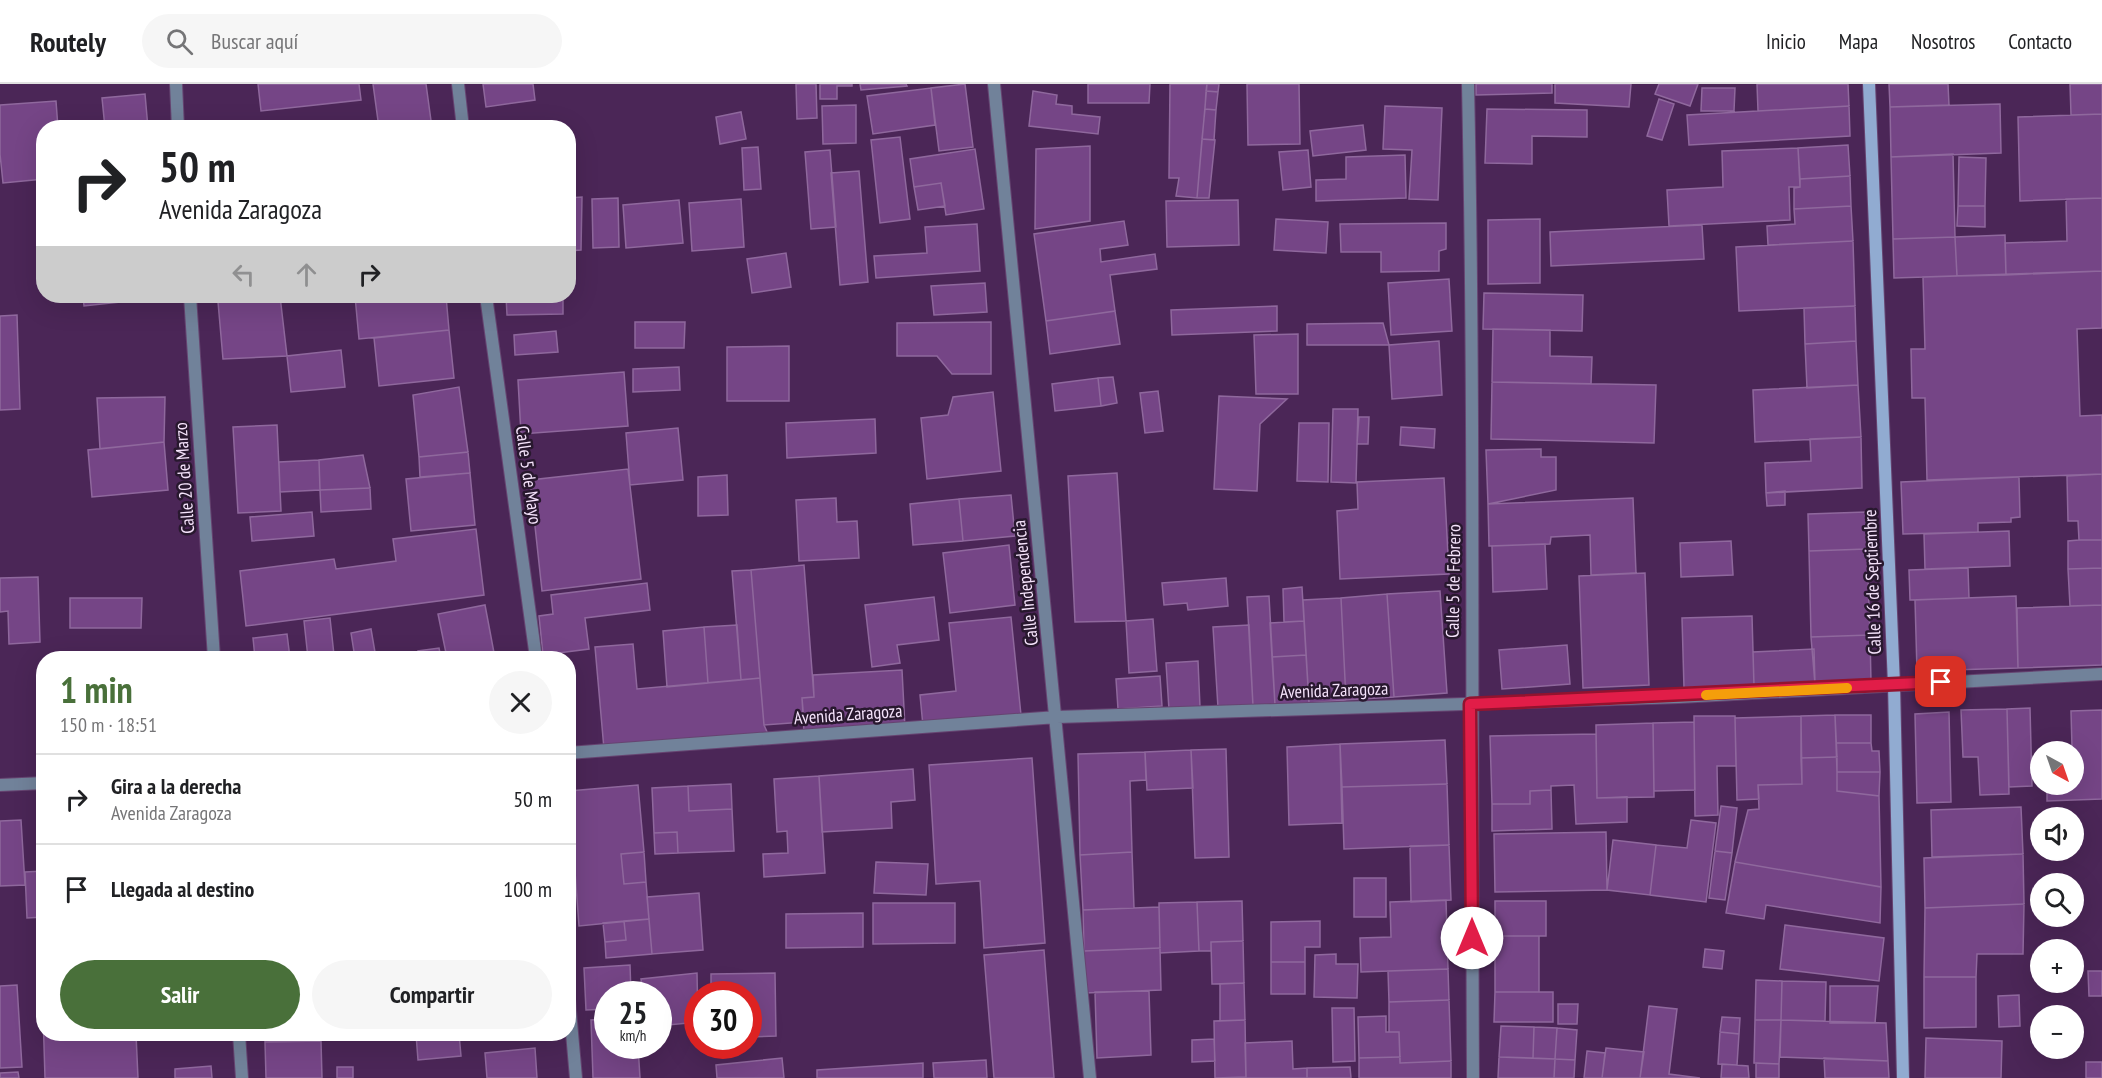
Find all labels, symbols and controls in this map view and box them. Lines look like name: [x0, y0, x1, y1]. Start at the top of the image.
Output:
search box: [142, 14, 562, 68]
text: Routely: [30, 23, 106, 60]
icon: search: [163, 25, 196, 58]
text: Buscar aquí: [211, 27, 298, 55]
text: Inicio: [1766, 28, 1806, 55]
text: Mapa: [1839, 28, 1878, 55]
text: Nosotros: [1911, 28, 1975, 55]
text: Contacto: [2008, 28, 2072, 55]
text: 50 m: [159, 139, 236, 194]
icon: right: [60, 144, 138, 222]
text: Avenida Zaragoza: [159, 192, 322, 226]
icon: left: [227, 258, 260, 291]
icon: ahead: [290, 258, 323, 291]
icon: right: [353, 258, 386, 291]
street label: Calle 20 de Marzo: [169, 421, 199, 534]
street label: Calle 5 de Mayo: [511, 424, 547, 526]
street label: Calle 16 de Septiembre: [1858, 509, 1886, 655]
street label: Calle Independencia: [1007, 519, 1043, 647]
street label: Calle 5 de Febrero: [1441, 524, 1465, 638]
pin: [1915, 656, 1966, 707]
icon: arrive: [1924, 665, 1957, 698]
text: 1 min: [60, 666, 133, 713]
button: close: [489, 671, 552, 734]
street label: Avenida Zaragoza: [1279, 677, 1389, 703]
street label: Avenida Zaragoza: [793, 699, 903, 729]
text: 150 m · 18:51: [60, 712, 157, 738]
north arrow: [2030, 741, 2084, 795]
map controls: [2030, 741, 2084, 1059]
text: Gira a la derecha: [111, 772, 241, 800]
icon: right: [60, 783, 93, 816]
text: 50 m: [513, 785, 552, 813]
text: Avenida Zaragoza: [111, 800, 232, 826]
button: sound: [2030, 807, 2084, 861]
icon: arrive: [60, 873, 93, 906]
button: search: [2030, 873, 2084, 927]
text: Llegada al destino: [111, 875, 254, 903]
text: 100 m: [503, 875, 552, 903]
position arrow: [1440, 906, 1504, 970]
button: +: [2030, 939, 2084, 993]
button: Salir: [60, 960, 300, 1029]
button: Compartir: [312, 960, 552, 1029]
speed limit sign: 30: [684, 981, 762, 1059]
text: 25: [619, 993, 647, 1032]
button: −: [2030, 1005, 2084, 1059]
text: km/h: [620, 1026, 646, 1045]

